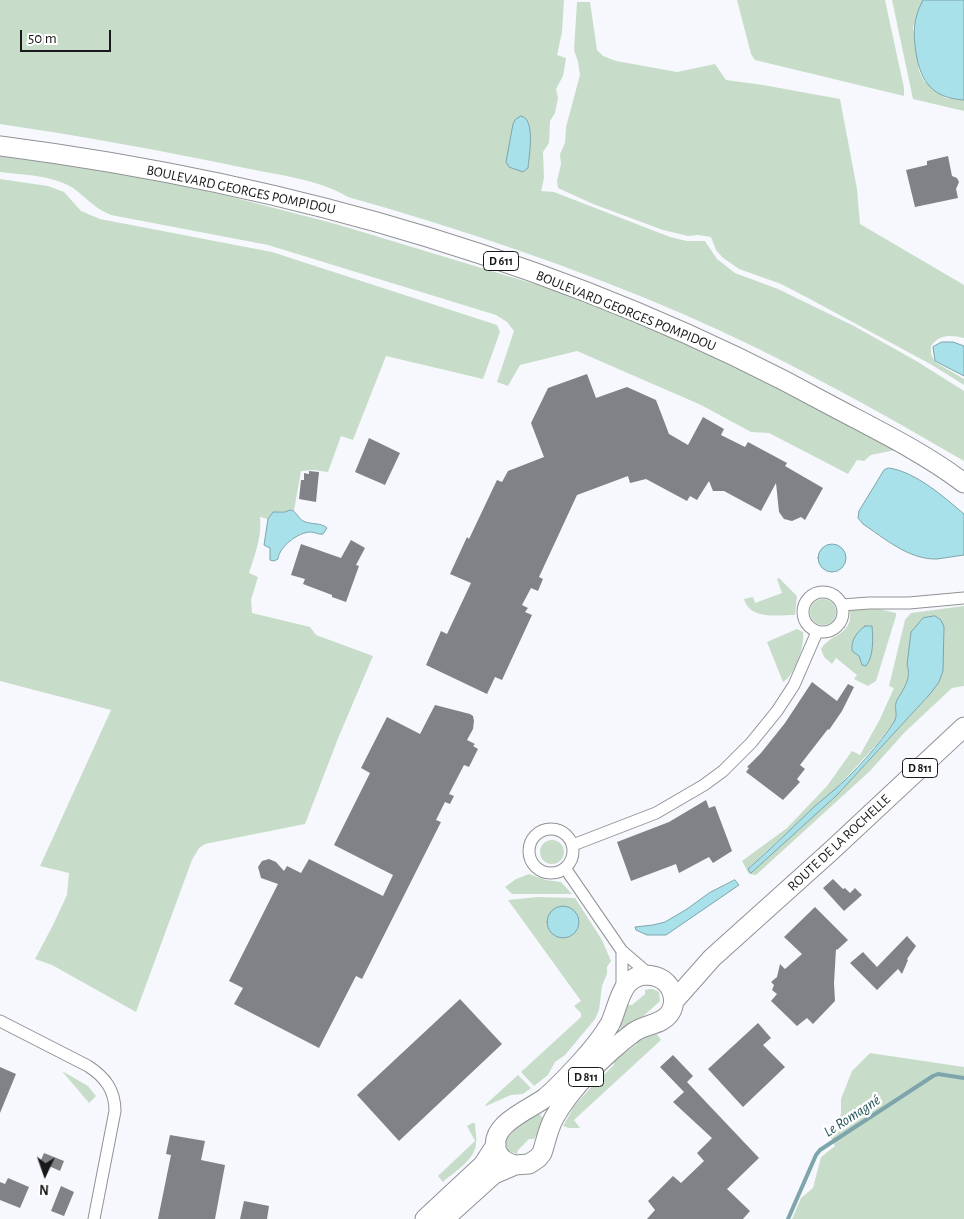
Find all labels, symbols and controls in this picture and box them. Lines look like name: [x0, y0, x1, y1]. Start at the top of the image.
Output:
scale bar: [22, 20, 114, 52]
text: 50 m: [28, 31, 57, 46]
street label: BOULEVARD GEORGES POMPIDOU: [145, 162, 337, 218]
road number: D 611: [484, 252, 518, 270]
street label: BOULEVARD GEORGES POMPIDOU: [533, 267, 719, 355]
road number: D 811: [902, 758, 938, 778]
street label: ROUTE DE LA ROCHELLE: [784, 791, 894, 895]
road number: D 811: [568, 1068, 604, 1086]
water label: Le Romagné: [820, 1091, 884, 1141]
north arrow: [20, 1149, 70, 1199]
text: N: [39, 1182, 49, 1196]

